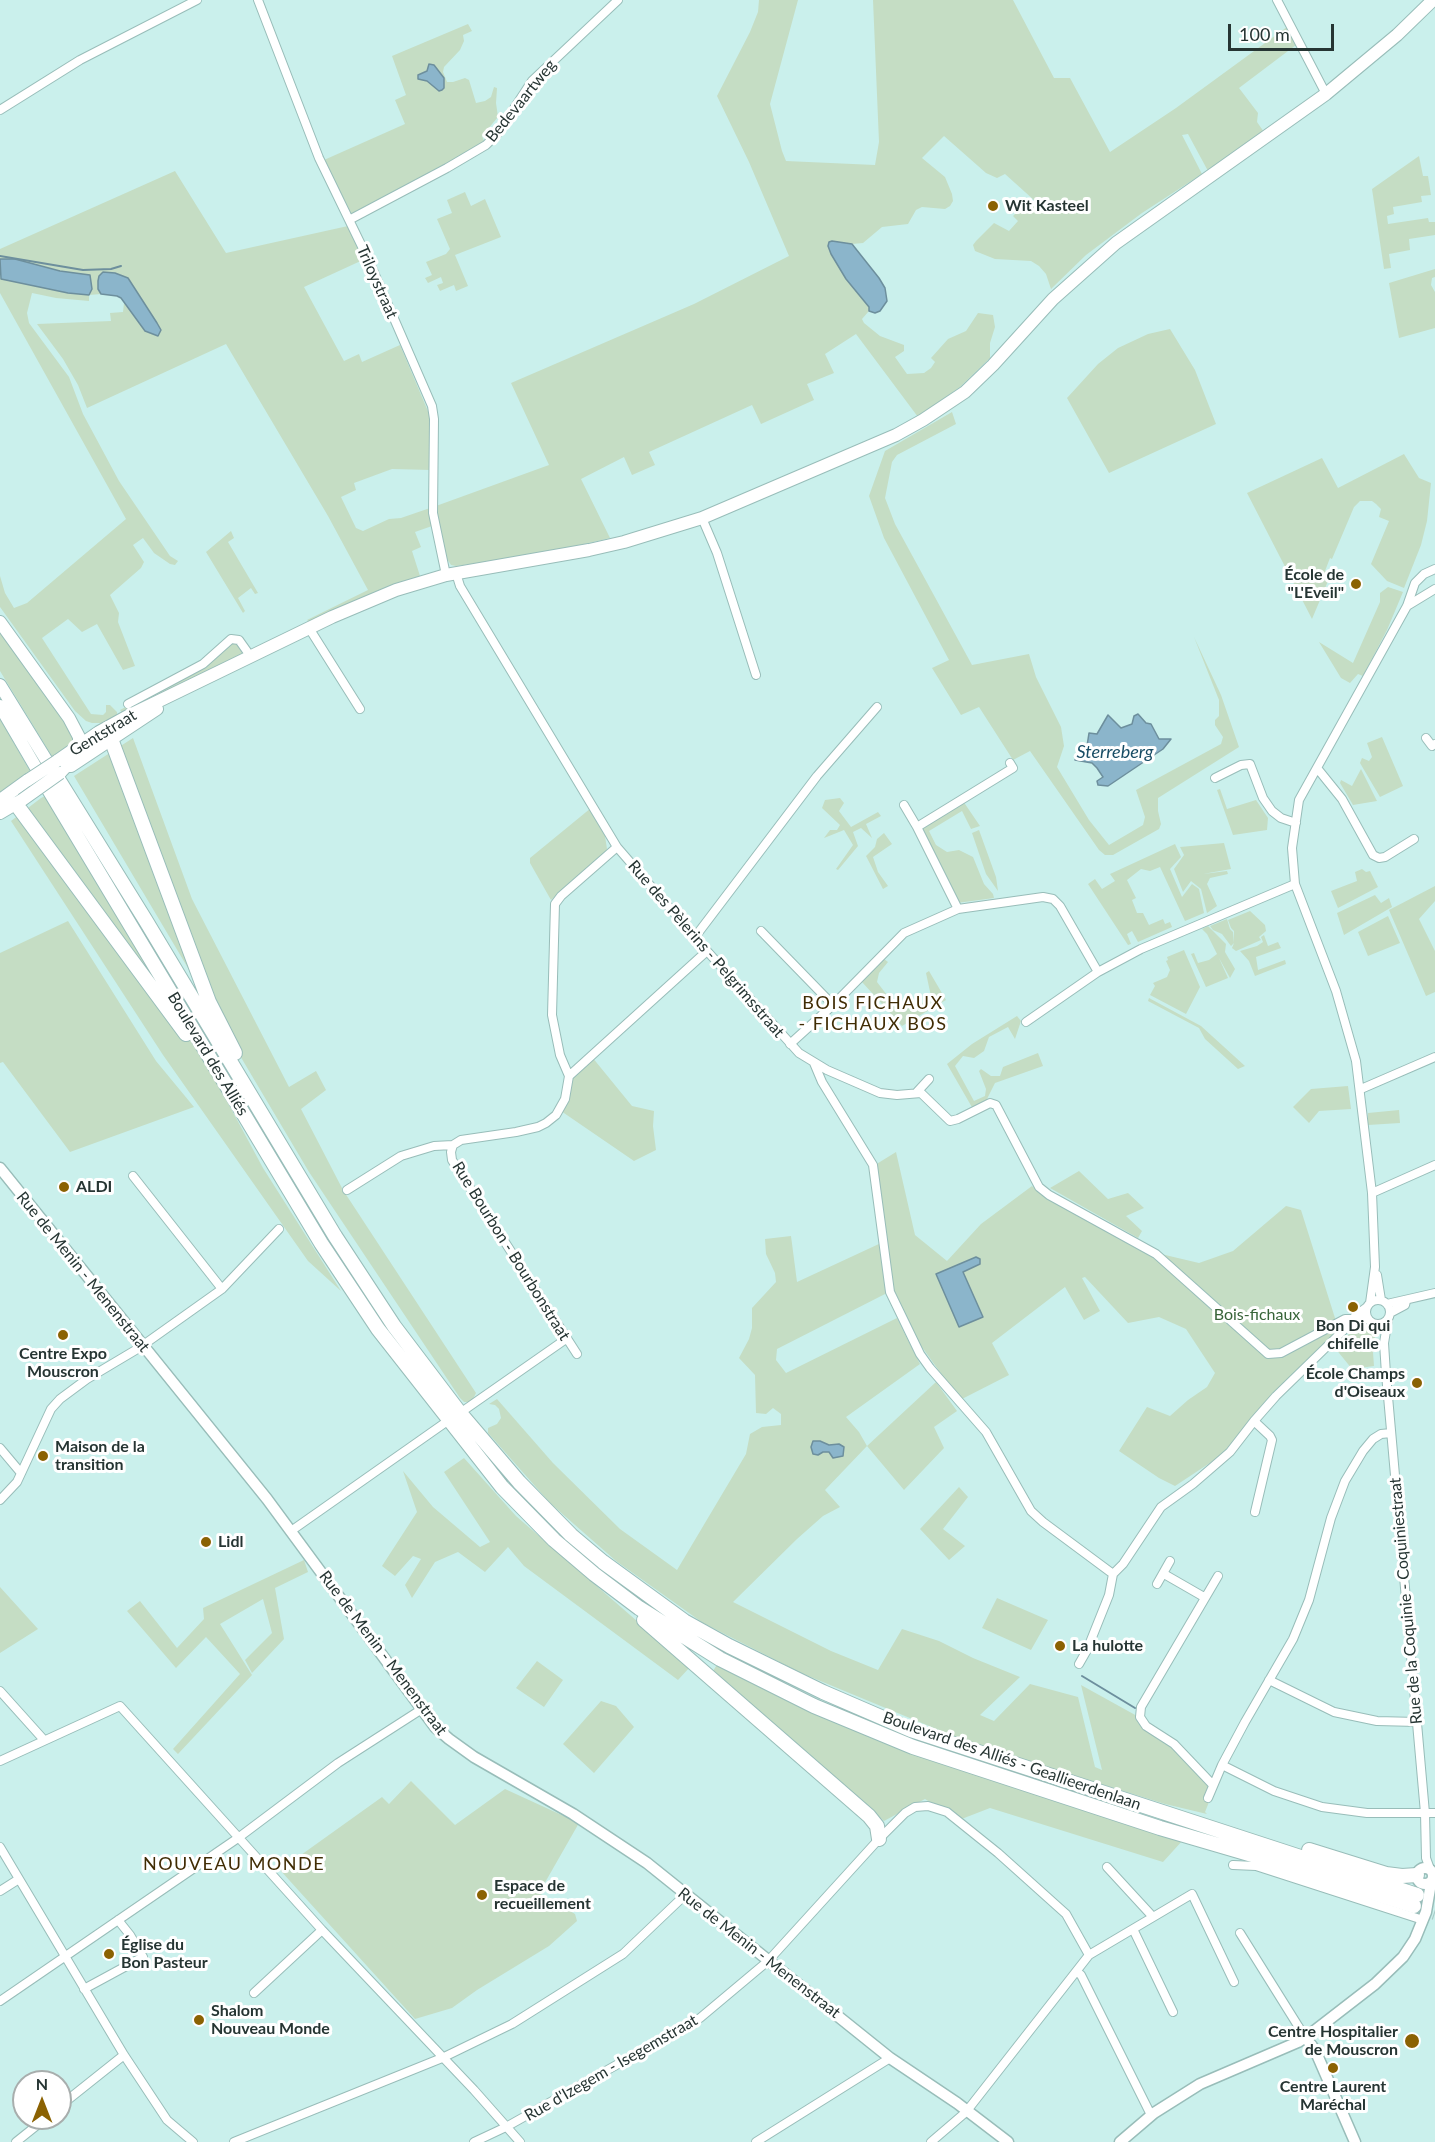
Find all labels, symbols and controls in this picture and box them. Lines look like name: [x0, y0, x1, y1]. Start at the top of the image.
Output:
scale bar: [1231, 12, 1338, 50]
text: 100 m: [1239, 23, 1290, 45]
street label: Bedevaartweg: [482, 56, 560, 146]
place label: Wit Kasteel: [1005, 196, 1089, 216]
marker: Wit Kasteel: [986, 199, 1000, 213]
street label: Triloystraat: [352, 242, 402, 322]
place label: École de "L'Eveil": [1284, 565, 1344, 603]
marker: École de "L'Eveil": [1349, 577, 1363, 591]
street label: Gentstraat: [66, 706, 140, 760]
water label: Sterreberg: [1076, 741, 1154, 763]
street label: Rue des Pèlerins - Pelgrimsstraat: [624, 856, 788, 1042]
street label: Boulevard des Alliés: [163, 989, 253, 1119]
district label: BOIS FICHAUX - FICHAUX BOS: [798, 992, 948, 1034]
street label: Rue Bourbon - Bourbonstraat: [448, 1158, 574, 1344]
place label: ALDI: [76, 1177, 112, 1197]
marker: ALDI: [57, 1180, 71, 1194]
street label: Rue de Menin - Menenstraat: [12, 1188, 154, 1356]
marker: Bon Di qui chifelle: [1346, 1300, 1360, 1314]
park label: Bois-fichaux: [1214, 1305, 1300, 1325]
place label: Bon Di qui chifelle: [1316, 1316, 1390, 1354]
marker: Centre Expo Mouscron: [56, 1328, 70, 1342]
place label: Centre Expo Mouscron: [19, 1344, 107, 1382]
place label: École Champs d'Oiseaux: [1306, 1364, 1405, 1402]
marker: École Champs d'Oiseaux: [1410, 1376, 1424, 1390]
place label: Maison de la transition: [55, 1437, 145, 1475]
marker: Maison de la transition: [36, 1449, 50, 1463]
street label: Rue de la Coquinie - Coquiniestraat: [1386, 1477, 1426, 1725]
place label: Lidl: [218, 1532, 243, 1552]
marker: Lidl: [199, 1535, 213, 1549]
street label: Rue de Menin - Menenstraat: [315, 1567, 451, 1739]
place label: La hulotte: [1072, 1636, 1143, 1656]
marker: La hulotte: [1053, 1639, 1067, 1653]
street label: Boulevard des Alliés - Geallieerdenlaan: [880, 1708, 1144, 1814]
district label: NOUVEAU MONDE: [143, 1853, 325, 1875]
place label: Espace de recueillement: [494, 1876, 591, 1914]
street label: Rue de Menin - Menenstraat: [674, 1884, 844, 2022]
marker: Espace de recueillement: [475, 1888, 489, 1902]
place label: Église du Bon Pasteur: [121, 1935, 208, 1973]
marker: Église du Bon Pasteur: [102, 1947, 116, 1961]
place label: Shalom Nouveau Monde: [211, 2001, 330, 2039]
street label: Rue d'Izegem - Isegemstraat: [521, 2011, 701, 2125]
marker: Shalom Nouveau Monde: [192, 2013, 206, 2027]
place label: Centre Hospitalier de Mouscron: [1268, 2022, 1398, 2060]
marker: Centre Hospitalier de Mouscron: [1403, 2032, 1421, 2050]
marker: Centre Laurent Maréchal: [1326, 2061, 1340, 2075]
north arrow: [12, 2070, 72, 2130]
text: N: [36, 2074, 48, 2093]
place label: Centre Laurent Maréchal: [1280, 2077, 1386, 2115]

